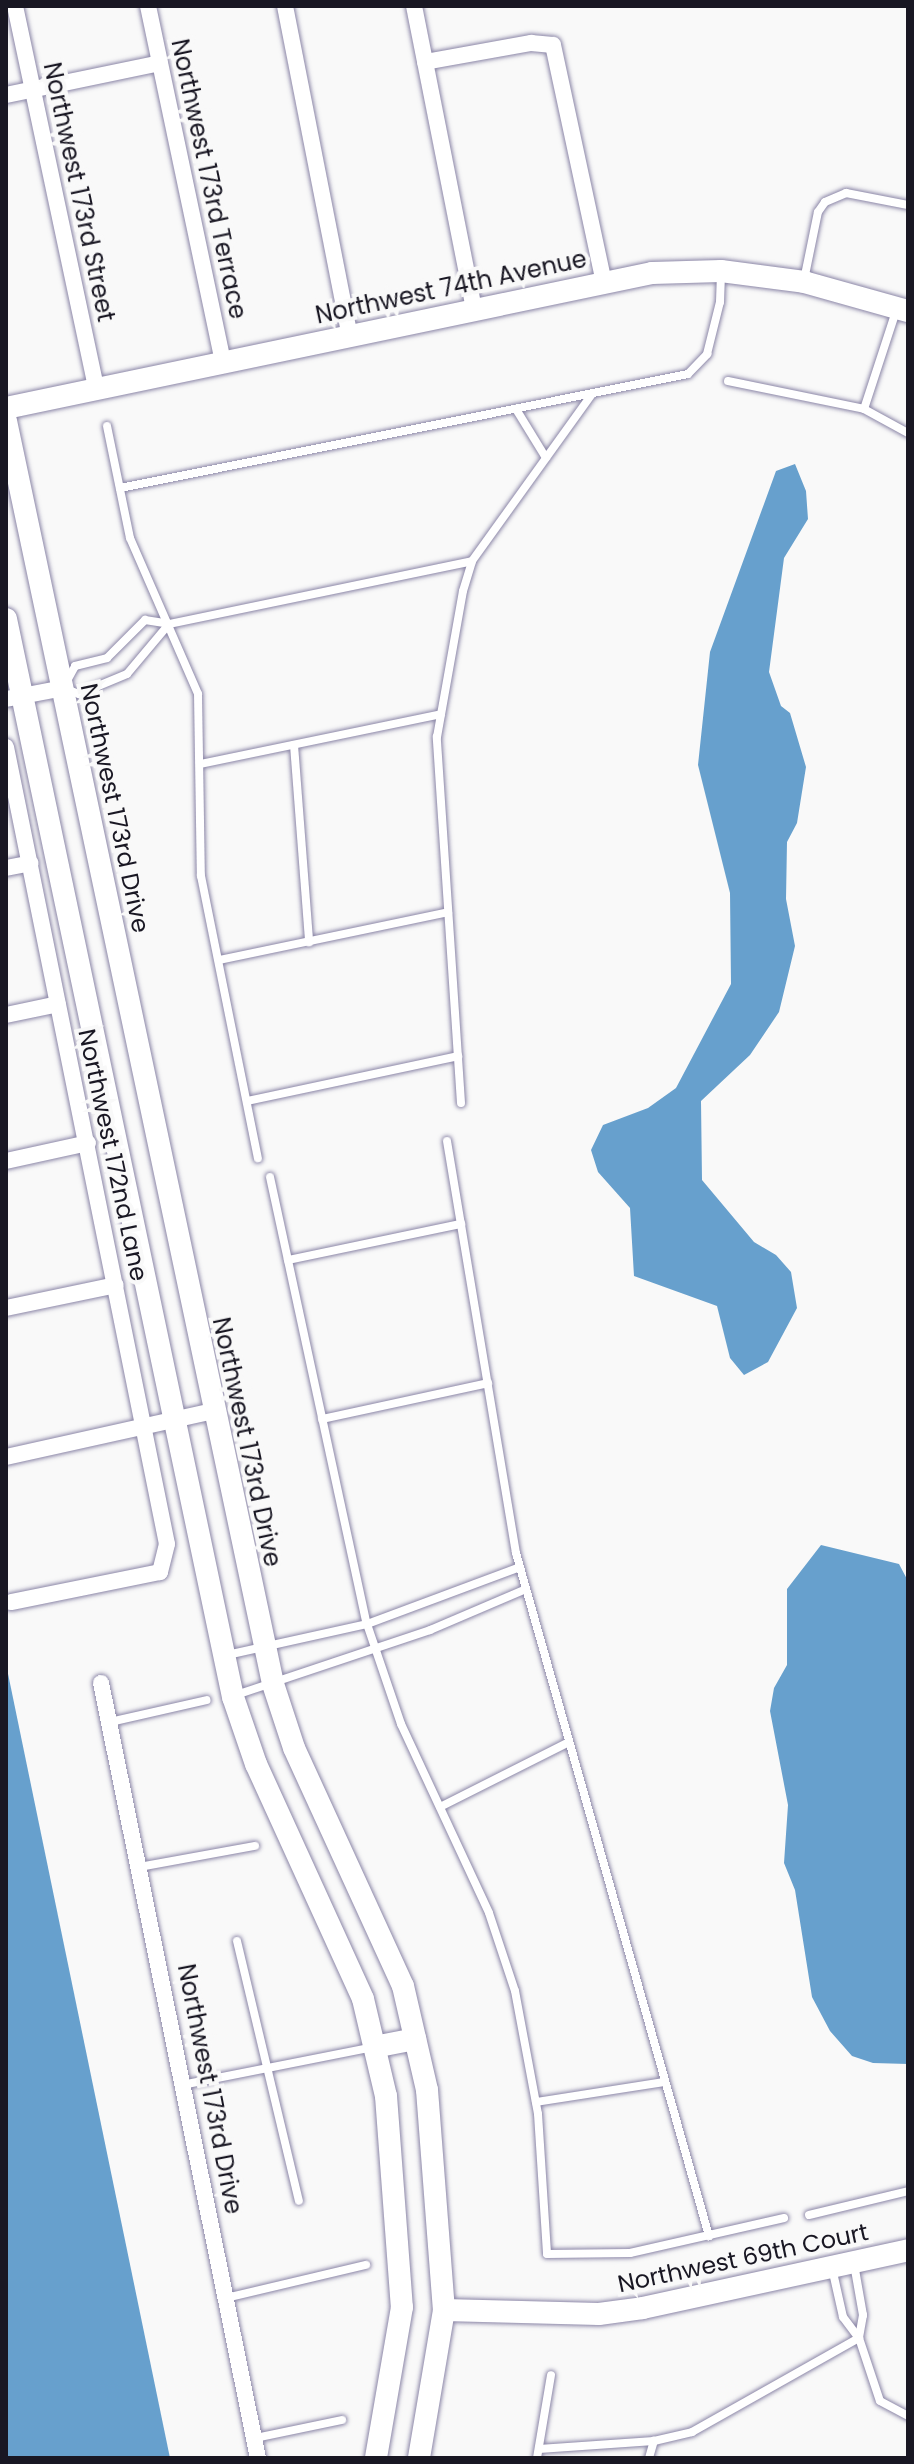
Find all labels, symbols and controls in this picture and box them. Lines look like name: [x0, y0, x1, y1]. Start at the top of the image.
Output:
street label: Northwest 173rd Terrace: [165, 36, 253, 322]
street label: Northwest 173rd Street: [37, 60, 121, 324]
street label: Northwest 74th Avenue: [313, 244, 589, 330]
street label: Northwest 173rd Drive: [74, 681, 156, 935]
street label: Northwest 172nd Lane: [72, 1026, 154, 1284]
street label: Northwest 173rd Drive: [206, 1315, 288, 1569]
street label: Northwest 173rd Drive: [172, 1961, 248, 2217]
street label: Northwest 69th Court: [615, 2217, 871, 2299]

